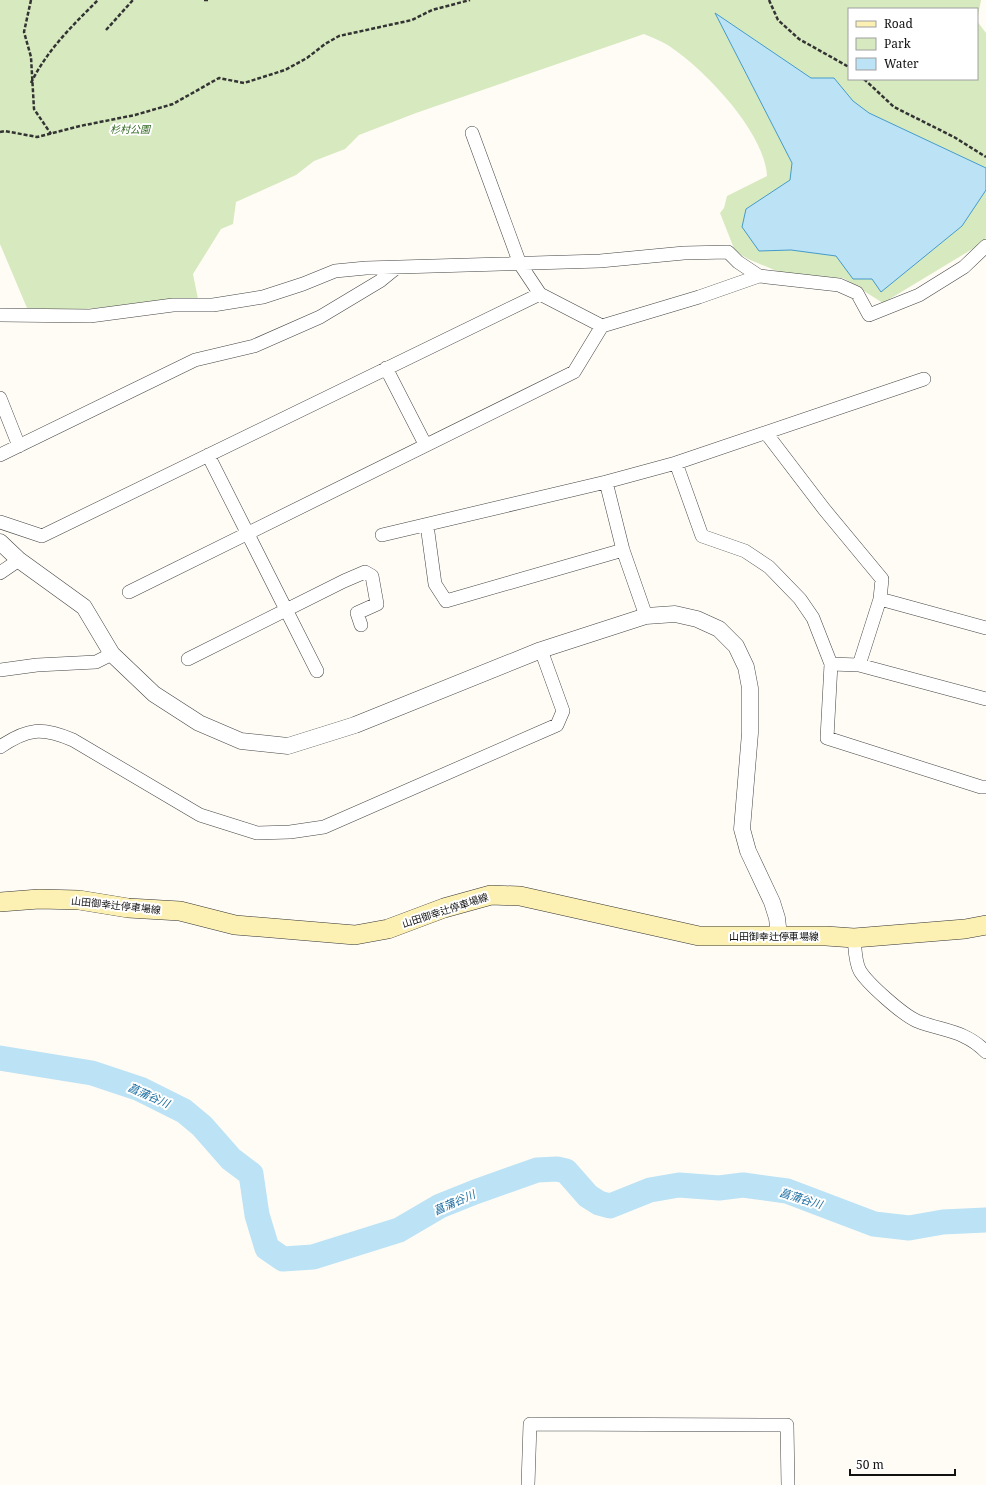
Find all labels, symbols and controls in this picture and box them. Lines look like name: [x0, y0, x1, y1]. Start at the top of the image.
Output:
legend: [848, 8, 978, 80]
text: Road: [884, 15, 914, 32]
text: Park: [884, 35, 912, 52]
text: Water: [884, 55, 919, 72]
park label: 杉村公園: [110, 122, 152, 136]
street label: 山田御幸辻停車場線: [400, 889, 490, 931]
street label: 山田御幸辻停車場線: [71, 893, 161, 917]
street label: 山田御幸辻停車場線: [729, 929, 819, 943]
water label: 菖蒲谷川: [126, 1079, 173, 1111]
water label: 菖蒲谷川: [778, 1184, 825, 1212]
water label: 菖蒲谷川: [431, 1186, 478, 1218]
scale bar: [850, 1451, 955, 1477]
text: 50 m: [856, 1456, 884, 1473]

